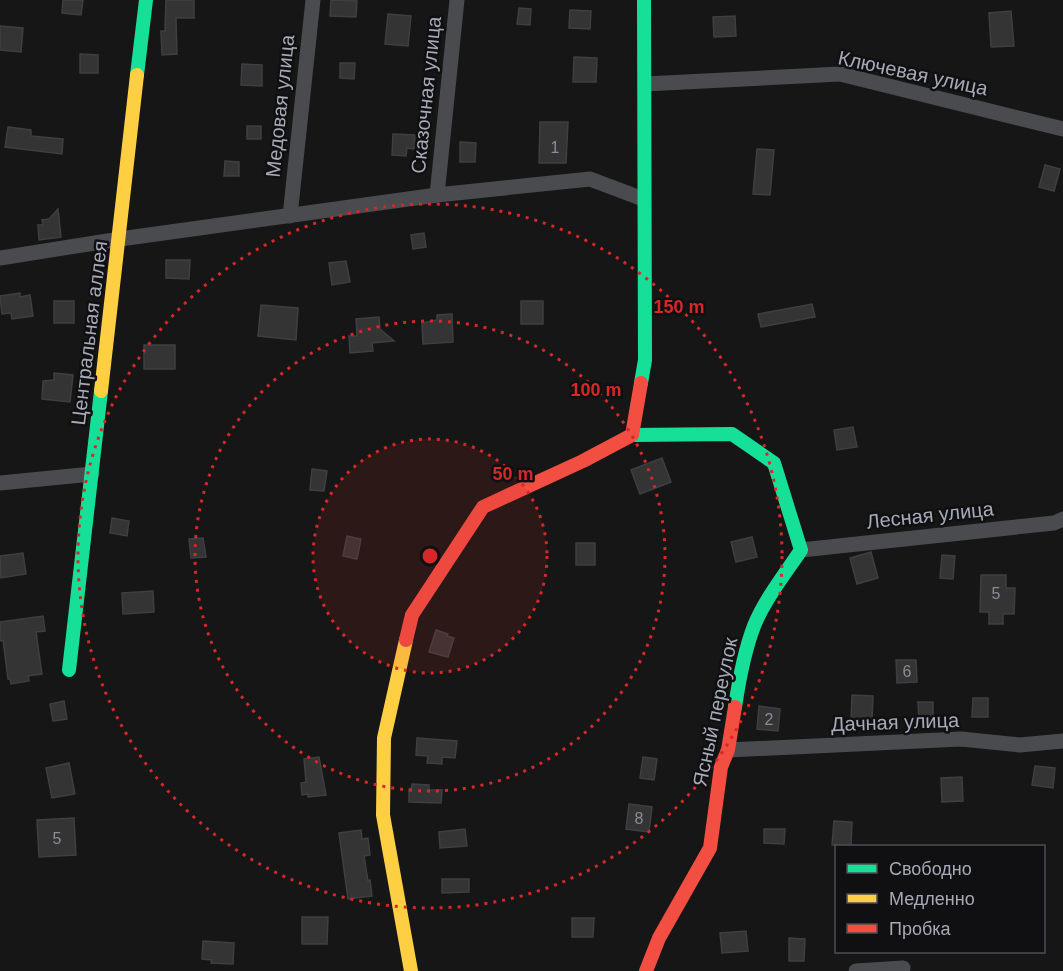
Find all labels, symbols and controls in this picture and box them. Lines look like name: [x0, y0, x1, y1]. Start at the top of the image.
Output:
street label: Сказочная улица: [407, 14, 445, 175]
street label: Медовая улица: [262, 33, 299, 178]
street label: Ключевая улица: [836, 46, 991, 100]
house number: 1: [551, 139, 560, 156]
street label: Центральная аллея: [67, 240, 111, 426]
text: 150 m: [653, 297, 705, 317]
text: 100 m: [570, 380, 622, 400]
text: 50 m: [492, 464, 534, 484]
street label: Лесная улица: [865, 497, 996, 533]
centre of rings: [420, 546, 440, 566]
house number: 5: [992, 585, 1001, 602]
street label: Ясный переулок: [688, 635, 742, 789]
house number: 6: [903, 663, 912, 680]
street label: Дачная улица: [831, 709, 960, 735]
house number: 2: [765, 711, 774, 728]
house number: 8: [635, 810, 644, 827]
house number: 5: [53, 830, 62, 847]
legend: [835, 845, 1045, 953]
text: Свободно: [889, 859, 972, 879]
text: Медленно: [889, 889, 975, 909]
text: Пробка: [889, 919, 952, 939]

